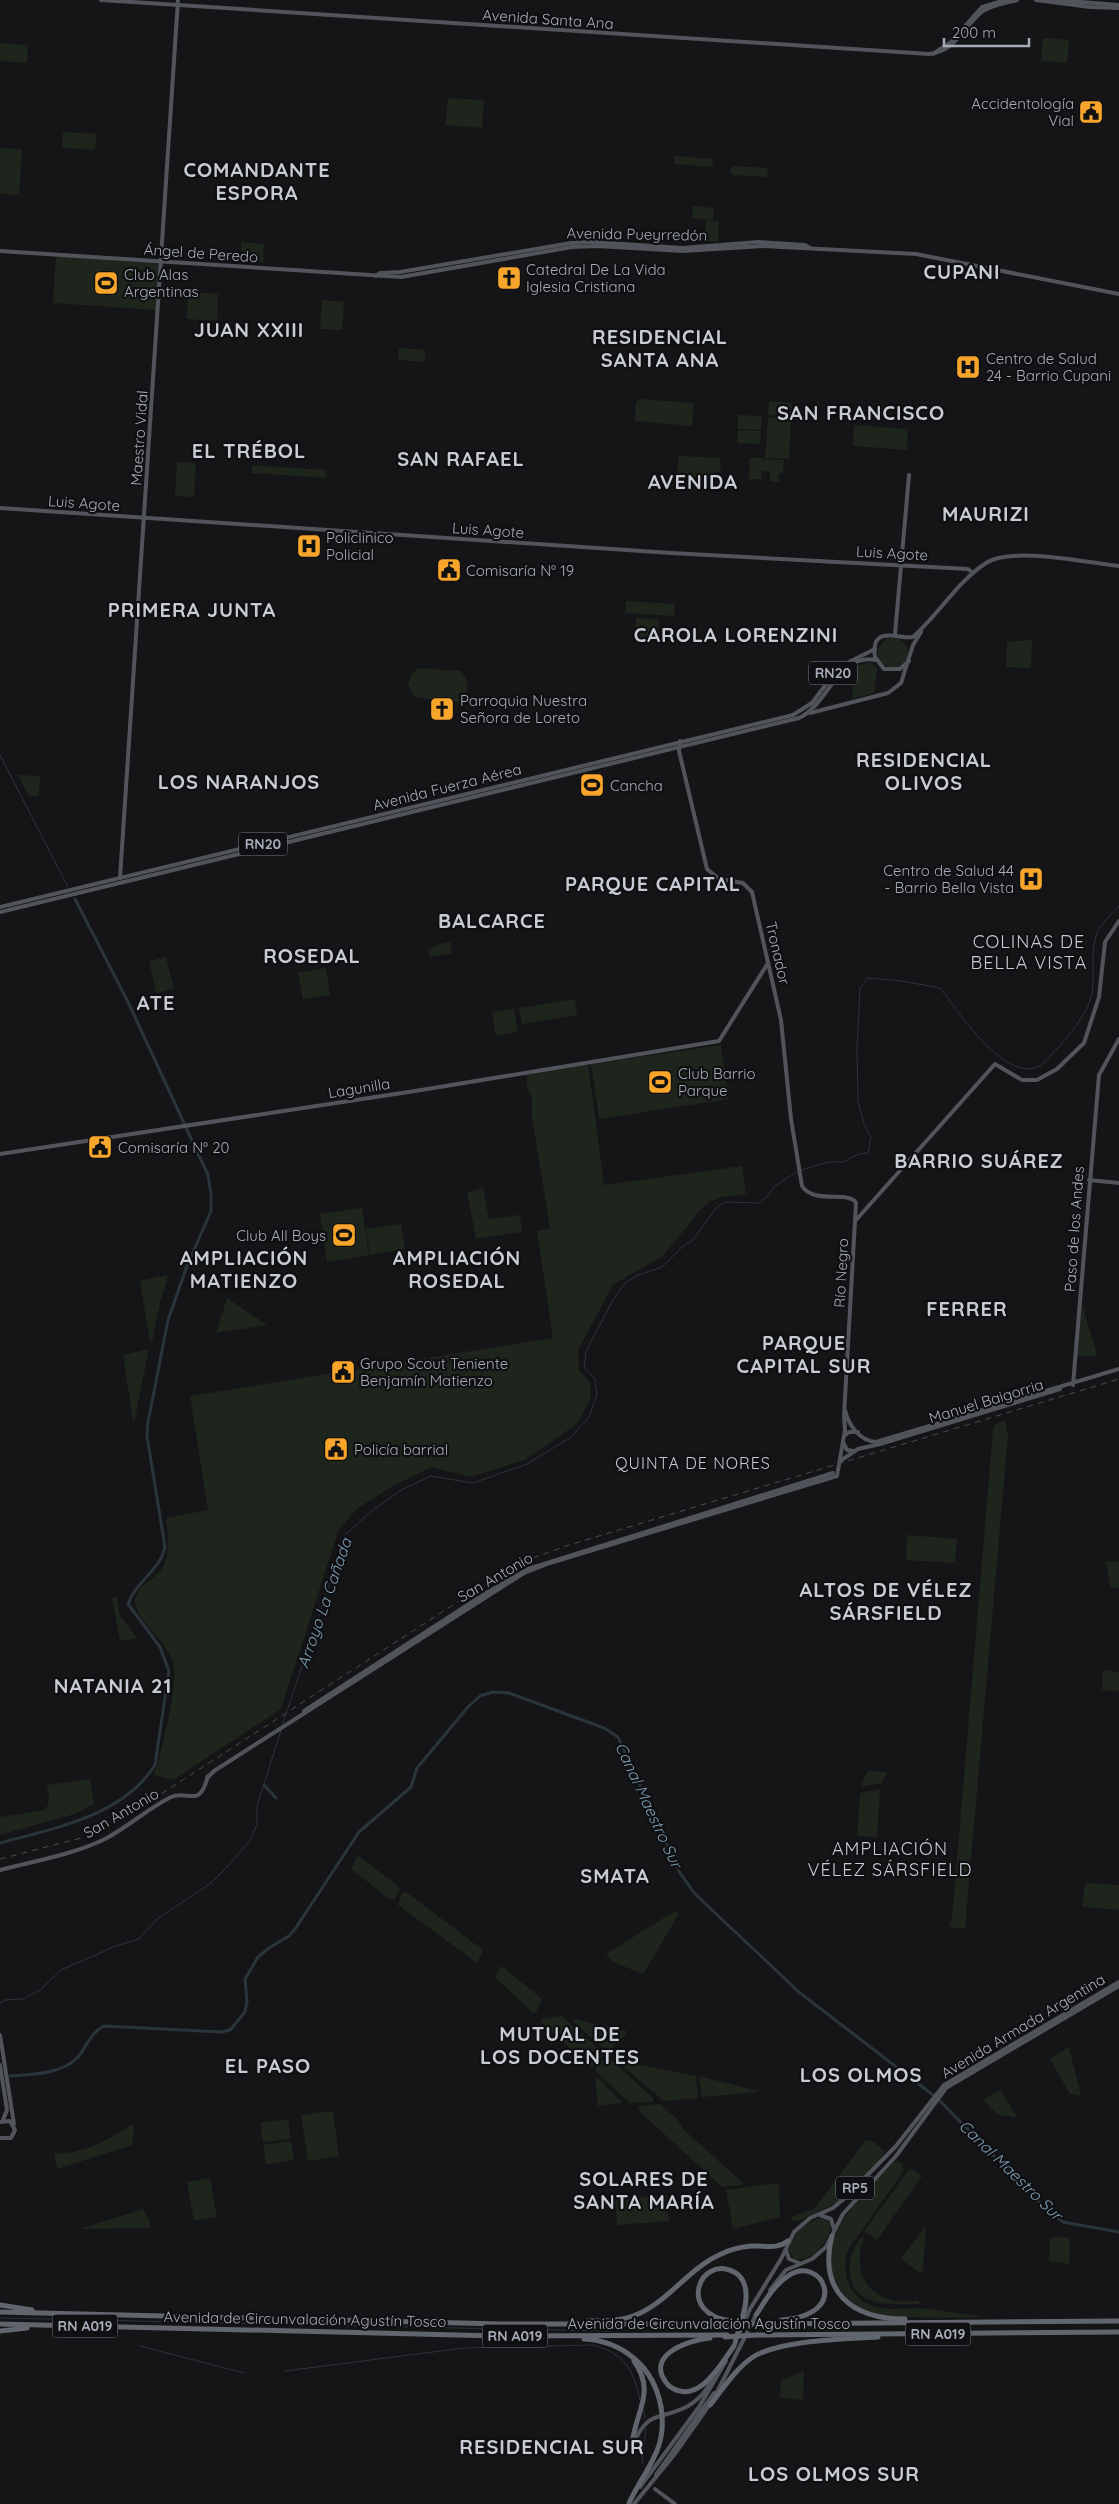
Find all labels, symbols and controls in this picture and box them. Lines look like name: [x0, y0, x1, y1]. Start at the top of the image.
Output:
street label: Avenida Santa Ana: [482, 5, 614, 33]
scale bar: [944, 15, 1029, 47]
text: 200 m: [952, 23, 996, 42]
place label: Accidentología Vial: [971, 94, 1074, 130]
public building icon: Accidentología Vial: [1078, 99, 1104, 125]
district label: COMANDANTE ESPORA: [183, 157, 331, 205]
street label: Avenida Pueyrredón: [567, 223, 707, 245]
street label: Ángel de Peredo: [143, 240, 259, 266]
district label: CUPANI: [924, 259, 1000, 284]
place label: Catedral De La Vida Iglesia Cristiana: [526, 260, 666, 296]
place label: Club Alas Argentinas: [124, 265, 199, 301]
church icon: Catedral De La Vida Iglesia Cristiana: [496, 265, 522, 291]
sports icon: Club Alas Argentinas: [93, 270, 119, 296]
district label: JUAN XXIII: [194, 317, 304, 342]
district label: RESIDENCIAL SANTA ANA: [592, 324, 728, 372]
place label: Centro de Salud 24 - Barrio Cupani: [986, 349, 1111, 385]
hospital icon: Centro de Salud 24 - Barrio Cupani: [955, 354, 981, 380]
street label: Maestro Vidal: [126, 390, 152, 486]
district label: SAN FRANCISCO: [777, 400, 945, 425]
district label: EL TRÉBOL: [192, 438, 306, 463]
district label: SAN RAFAEL: [397, 446, 525, 471]
district label: AVENIDA: [648, 469, 738, 494]
street label: Luis Agote: [47, 491, 121, 515]
district label: MAURIZI: [942, 501, 1030, 526]
street label: Luis Agote: [451, 518, 525, 542]
place label: Policlinico Policial: [326, 528, 394, 564]
hospital icon: Policlinico Policial: [296, 533, 322, 559]
street label: Luis Agote: [855, 542, 929, 564]
public building icon: Comisaría N° 19: [436, 557, 462, 583]
place label: Comisaría N° 19: [466, 561, 574, 580]
district label: PRIMERA JUNTA: [108, 597, 276, 622]
district label: CAROLA LORENZINI: [634, 622, 838, 647]
road number: RN20: [809, 661, 857, 684]
place label: Parroquia Nuestra Señora de Loreto: [460, 691, 587, 727]
church icon: Parroquia Nuestra Señora de Loreto: [429, 696, 455, 722]
district label: RESIDENCIAL OLIVOS: [856, 747, 992, 795]
street label: Avenida Fuerza Aérea: [371, 759, 523, 815]
district label: LOS NARANJOS: [158, 769, 320, 794]
sports icon: Cancha: [579, 772, 605, 798]
place label: Cancha: [610, 776, 663, 795]
road number: RN20: [239, 832, 287, 856]
place label: Centro de Salud 44 - Barrio Bella Vista: [883, 861, 1014, 897]
hospital icon: Centro de Salud 44 - Barrio Bella Vista: [1018, 866, 1044, 892]
district label: PARQUE CAPITAL: [565, 871, 741, 896]
district label: BALCARCE: [438, 908, 546, 933]
street label: Tronador: [762, 920, 795, 987]
district label: COLINAS DE BELLA VISTA: [971, 930, 1087, 974]
district label: ROSEDAL: [263, 943, 361, 968]
district label: ATE: [137, 990, 175, 1015]
place label: Club Barrio Parque: [678, 1064, 756, 1100]
sports icon: Club Barrio Parque: [647, 1069, 673, 1095]
street label: Lagunilla: [327, 1074, 391, 1102]
public building icon: Comisaría N° 20: [87, 1134, 113, 1160]
place label: Comisaría N° 20: [118, 1138, 229, 1157]
district label: BARRIO SUÁREZ: [894, 1148, 1064, 1173]
street label: Paso de los Andes: [1060, 1165, 1088, 1293]
sports icon: Club All Boys: [331, 1222, 357, 1248]
place label: Club All Boys: [236, 1226, 326, 1245]
street label: Río Negro: [830, 1238, 852, 1308]
district label: AMPLIACIÓN MATIENZO: [180, 1245, 308, 1293]
district label: AMPLIACIÓN ROSEDAL: [393, 1245, 521, 1293]
district label: FERRER: [926, 1296, 1008, 1321]
district label: PARQUE CAPITAL SUR: [737, 1330, 871, 1378]
place label: Grupo Scout Teniente Benjamín Matienzo: [360, 1354, 508, 1390]
public building icon: Grupo Scout Teniente Benjamín Matienzo: [330, 1359, 356, 1385]
street label: Manuel Baigorria: [926, 1375, 1046, 1427]
public building icon: Policía barrial: [323, 1436, 349, 1462]
place label: Policía barrial: [354, 1440, 448, 1459]
district label: QUINTA DE NORES: [615, 1453, 771, 1473]
water label: Arroyo La Cañada: [292, 1534, 356, 1671]
street label: San Antonio: [454, 1548, 536, 1606]
district label: ALTOS DE VÉLEZ SÁRSFIELD: [800, 1577, 972, 1625]
district label: NATANIA 21: [54, 1673, 172, 1698]
water label: Canal Maestro Sur: [611, 1739, 688, 1873]
street label: San Antonio: [80, 1784, 162, 1842]
district label: AMPLIACIÓN VÉLEZ SÁRSFIELD: [808, 1837, 972, 1881]
district label: SMATA: [580, 1863, 650, 1888]
street label: Avenida Armada Argentina: [938, 1969, 1108, 2083]
district label: MUTUAL DE LOS DOCENTES: [480, 2021, 640, 2069]
district label: EL PASO: [225, 2053, 311, 2078]
district label: LOS OLMOS: [800, 2062, 922, 2087]
water label: Canal Maestro Sur: [955, 2116, 1068, 2226]
district label: SOLARES DE SANTA MARÍA: [573, 2166, 715, 2214]
road number: RP5: [836, 2176, 874, 2200]
street label: Avenida de Circunvalación Agustín Tosco: [163, 2307, 447, 2331]
road number: RN A019: [52, 2314, 118, 2338]
street label: Avenida de Circunvalación Agustín Tosco: [568, 2314, 850, 2333]
road number: RN A019: [906, 2322, 970, 2346]
road number: RN A019: [482, 2324, 548, 2348]
district label: RESIDENCIAL SUR: [459, 2434, 645, 2459]
district label: LOS OLMOS SUR: [748, 2461, 920, 2486]

